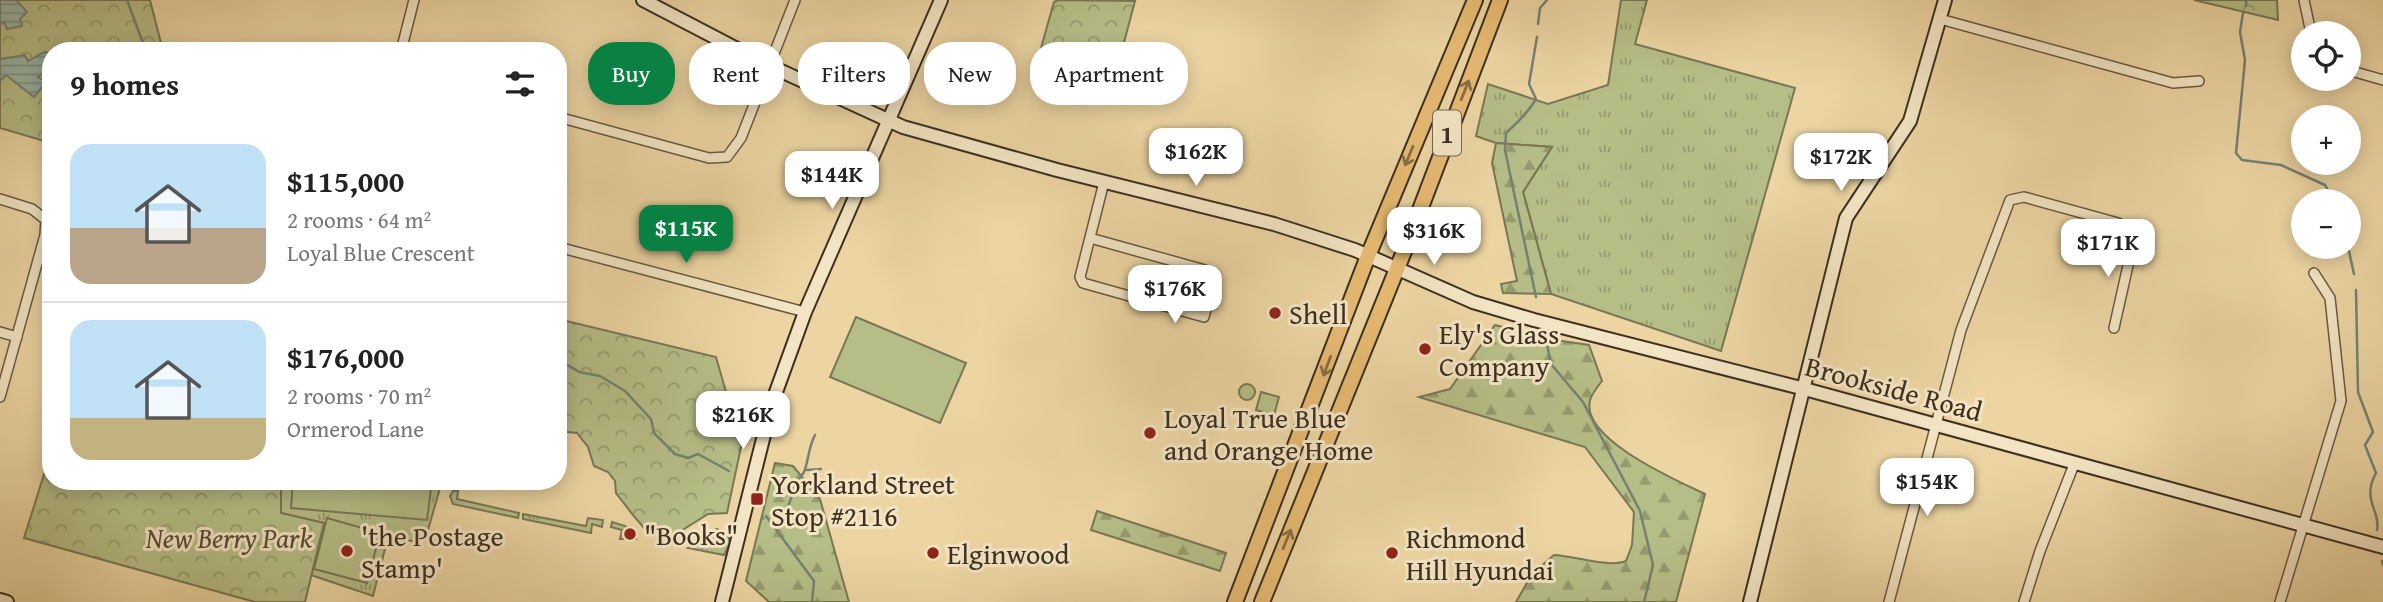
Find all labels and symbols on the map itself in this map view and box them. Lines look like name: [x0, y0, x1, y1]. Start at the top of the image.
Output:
one-way arrow: [1459, 79, 1472, 101]
road number: 1: [1433, 110, 1461, 156]
pin: $162K: [1147, 128, 1245, 188]
pin: $172K: [1792, 134, 1890, 193]
one-way arrow: [1402, 145, 1415, 166]
pin: $144K: [783, 152, 881, 211]
pin: $115K: [637, 205, 735, 265]
pin: $316K: [1385, 208, 1483, 267]
pin: $171K: [2059, 219, 2157, 279]
pin: $176K: [1126, 266, 1224, 325]
place label: Shell: [1289, 293, 1347, 334]
marker: Shell: [1267, 305, 1283, 321]
place label: Ely's Glass Company: [1439, 313, 1559, 386]
marker: Ely's Glass Company: [1417, 341, 1433, 357]
street label: Brookside Road: [1801, 345, 1987, 431]
one-way arrow: [1320, 354, 1332, 376]
pin: $216K: [694, 392, 792, 451]
place label: Loyal True Blue and Orange Home: [1164, 397, 1373, 470]
marker: Loyal True Blue and Orange Home: [1142, 425, 1158, 441]
pin: $154K: [1878, 458, 1976, 518]
place label: Yorkland Street Stop #2116: [771, 463, 955, 536]
marker: Yorkland Street Stop #2116: [749, 491, 765, 507]
place label: "Books": [644, 514, 738, 555]
place label: 'the Postage Stamp': [361, 515, 504, 588]
park label: New Berry Park: [145, 517, 313, 558]
place label: Richmond Hill Hyundai: [1406, 517, 1554, 590]
marker: "Books": [622, 526, 638, 542]
one-way arrow: [1282, 528, 1295, 550]
place label: Elginwood: [947, 533, 1070, 574]
marker: 'the Postage Stamp': [339, 543, 355, 559]
marker: Elginwood: [925, 545, 941, 561]
marker: Richmond Hill Hyundai: [1384, 545, 1400, 561]

